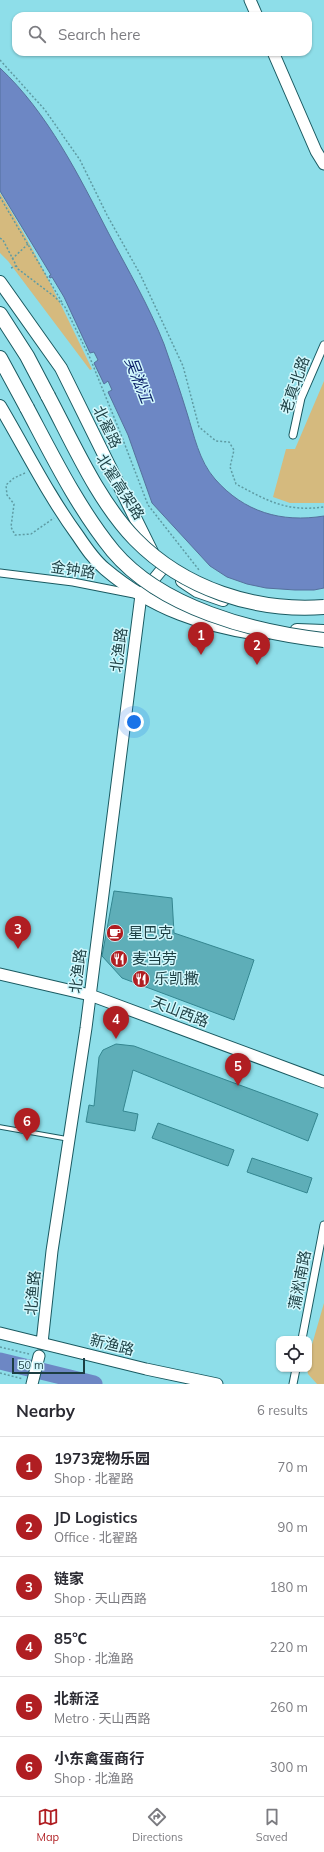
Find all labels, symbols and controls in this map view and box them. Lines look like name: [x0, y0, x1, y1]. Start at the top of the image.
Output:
search box: [12, 12, 312, 56]
icon: search: [26, 23, 48, 45]
text: Search here: [58, 25, 140, 44]
street label: 老真北路: [276, 353, 313, 416]
water label: 吴淞江: [121, 354, 158, 408]
street label: 北翟路: [89, 402, 126, 451]
street label: 北翟高架路: [92, 450, 149, 523]
street label: 金钟路: [49, 557, 97, 582]
pin: 1: [188, 622, 214, 655]
street label: 北渔路: [106, 626, 131, 673]
pin: 2: [244, 632, 270, 665]
your location: [124, 712, 144, 732]
pin: 3: [5, 916, 31, 949]
cafe icon: 星巴克: [105, 923, 125, 943]
place label: 星巴克: [128, 923, 173, 942]
street label: 北渔路: [65, 947, 90, 994]
restaurant icon: 麦当劳: [109, 949, 129, 969]
place label: 麦当劳: [132, 949, 177, 968]
restaurant icon: 乐凯撒: [131, 969, 151, 989]
place label: 乐凯撒: [154, 969, 199, 988]
street label: 天山西路: [149, 992, 212, 1031]
pin: 4: [103, 1006, 129, 1039]
pin: 5: [225, 1053, 251, 1086]
pin: 6: [14, 1108, 40, 1141]
street label: 蒲淞南路: [284, 1249, 315, 1311]
street label: 北渔路: [21, 1270, 44, 1316]
street label: 新渔路: [88, 1330, 136, 1359]
map controls: [276, 1336, 312, 1372]
button: locate: [276, 1336, 312, 1372]
scale bar: [12, 1356, 85, 1375]
text: 50 m: [18, 1358, 44, 1372]
text: Nearby: [16, 1400, 75, 1421]
text: 6 results: [257, 1402, 308, 1418]
text: 1973宠物乐园: [54, 1449, 150, 1468]
text: 1: [25, 1459, 33, 1475]
text: 70 m: [278, 1459, 308, 1475]
text: Shop · 北翟路: [54, 1470, 134, 1486]
text: JD Logistics: [54, 1508, 138, 1527]
text: 2: [25, 1519, 33, 1535]
text: 90 m: [278, 1519, 308, 1535]
text: Office · 北翟路: [54, 1529, 138, 1545]
text: 链家: [54, 1569, 84, 1588]
text: 3: [25, 1579, 33, 1595]
text: 180 m: [270, 1579, 308, 1595]
text: Shop · 天山西路: [54, 1590, 147, 1606]
text: 85℃: [54, 1629, 87, 1648]
text: 4: [25, 1639, 33, 1655]
text: 220 m: [270, 1639, 308, 1655]
text: Shop · 北渔路: [54, 1650, 134, 1666]
text: 北新泾: [54, 1689, 99, 1708]
text: 5: [25, 1699, 33, 1715]
text: 260 m: [270, 1699, 308, 1715]
text: Metro · 天山西路: [54, 1710, 151, 1726]
text: 小东禽蛋商行: [54, 1749, 144, 1768]
text: 6: [25, 1759, 33, 1775]
text: 300 m: [270, 1759, 308, 1775]
text: Shop · 北渔路: [54, 1770, 134, 1786]
tab: Map: [36, 1806, 59, 1844]
tab: Directions: [132, 1806, 183, 1844]
tab: Saved: [256, 1806, 288, 1844]

